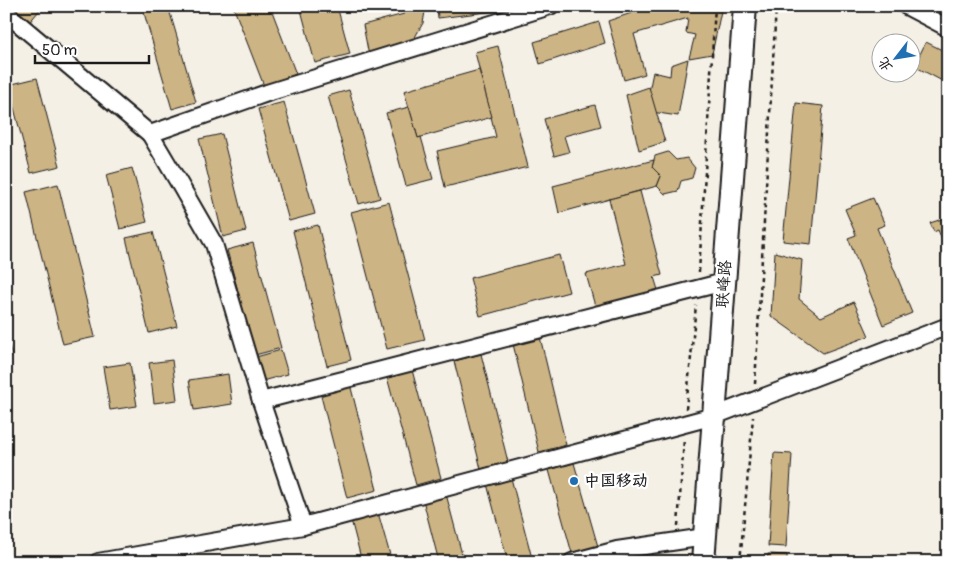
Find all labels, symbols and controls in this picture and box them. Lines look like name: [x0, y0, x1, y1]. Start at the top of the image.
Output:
scale bar: [35, 32, 149, 64]
north arrow: [872, 32, 922, 82]
text: 50 m: [42, 41, 77, 60]
text: 北: [874, 54, 896, 75]
street label: 联峰路: [712, 259, 736, 309]
place label: 中国移动: [584, 471, 648, 491]
marker: 中国移动: [568, 475, 580, 487]

